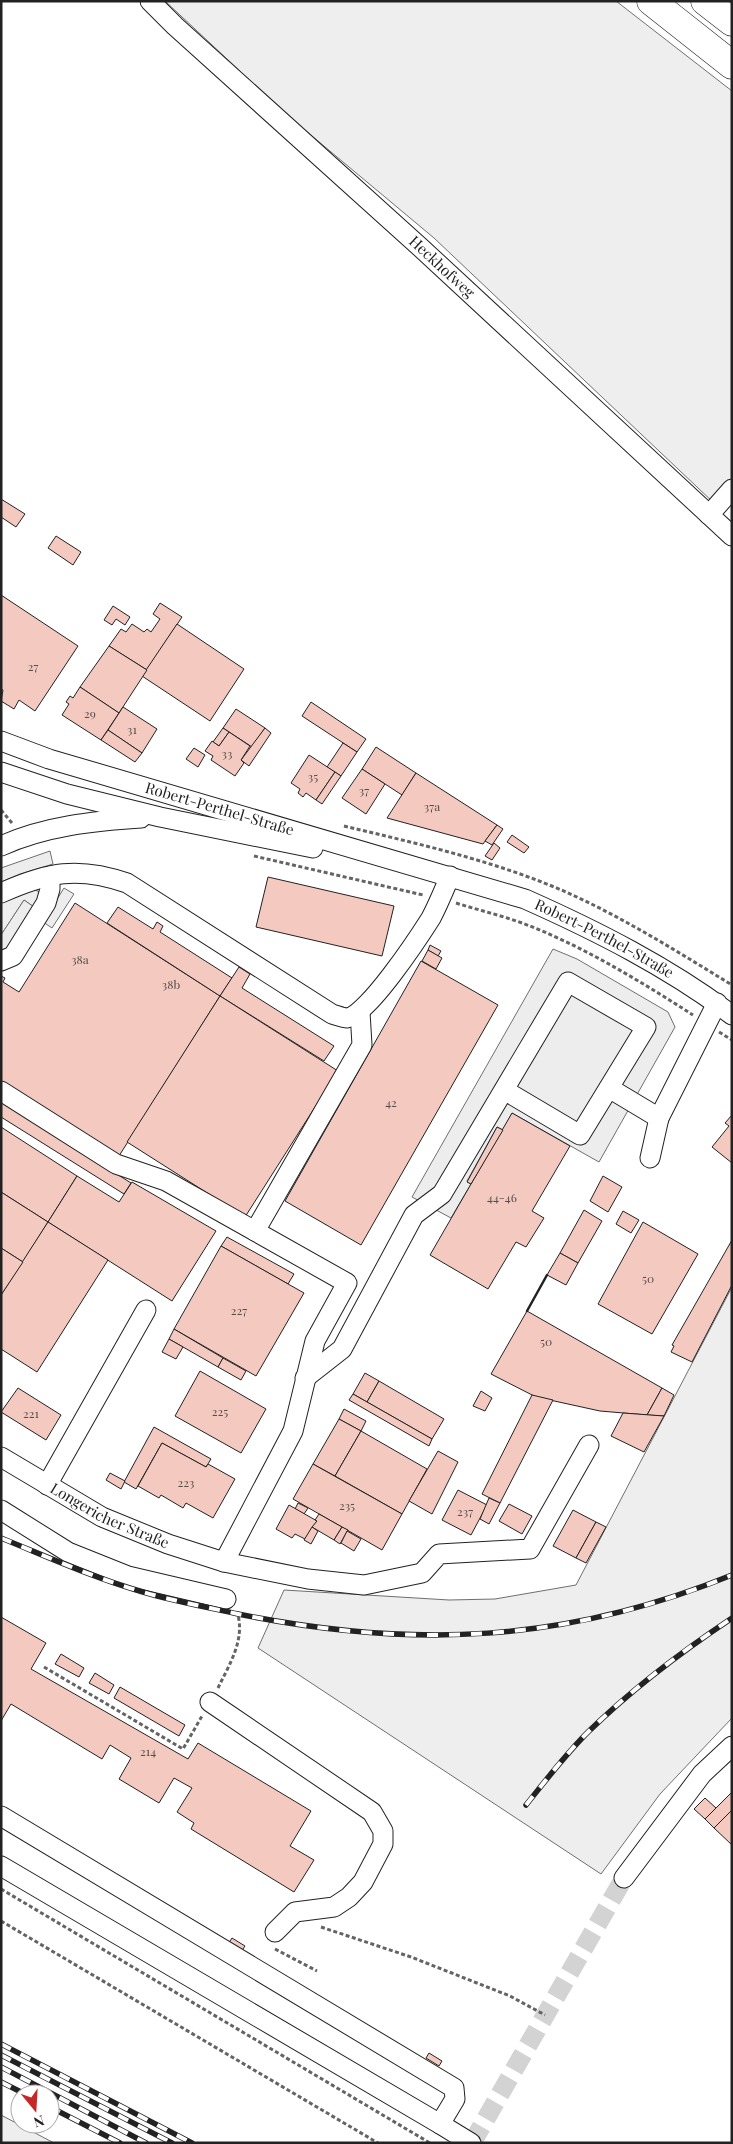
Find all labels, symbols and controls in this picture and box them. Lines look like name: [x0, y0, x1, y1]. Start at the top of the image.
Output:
street label: Heckhofweg: [405, 231, 480, 302]
house number: 27: [28, 658, 38, 674]
house number: 29: [84, 705, 96, 721]
house number: 31: [127, 721, 137, 737]
house number: 33: [222, 745, 232, 761]
house number: 35: [308, 768, 318, 784]
street label: Robert-Perthel-Straße: [143, 777, 296, 839]
house number: 37: [359, 782, 369, 798]
house number: 37a: [424, 798, 440, 814]
street label: Robert-Perthel-Straße: [532, 894, 678, 982]
house number: 38a: [71, 951, 89, 967]
house number: 38b: [162, 976, 180, 992]
house number: 42: [385, 1094, 397, 1110]
house number: 44-46: [487, 1189, 517, 1205]
house number: 50: [642, 1270, 654, 1286]
house number: 227: [231, 1302, 247, 1318]
house number: 50: [540, 1333, 552, 1349]
house number: 225: [212, 1403, 228, 1419]
house number: 221: [23, 1405, 40, 1421]
house number: 223: [178, 1474, 194, 1490]
street label: Longericher Straße: [47, 1478, 172, 1552]
house number: 235: [339, 1497, 355, 1513]
house number: 237: [457, 1503, 473, 1519]
house number: 214: [140, 1743, 156, 1759]
north arrow: [10, 2084, 60, 2134]
text: N: [31, 2111, 47, 2132]

